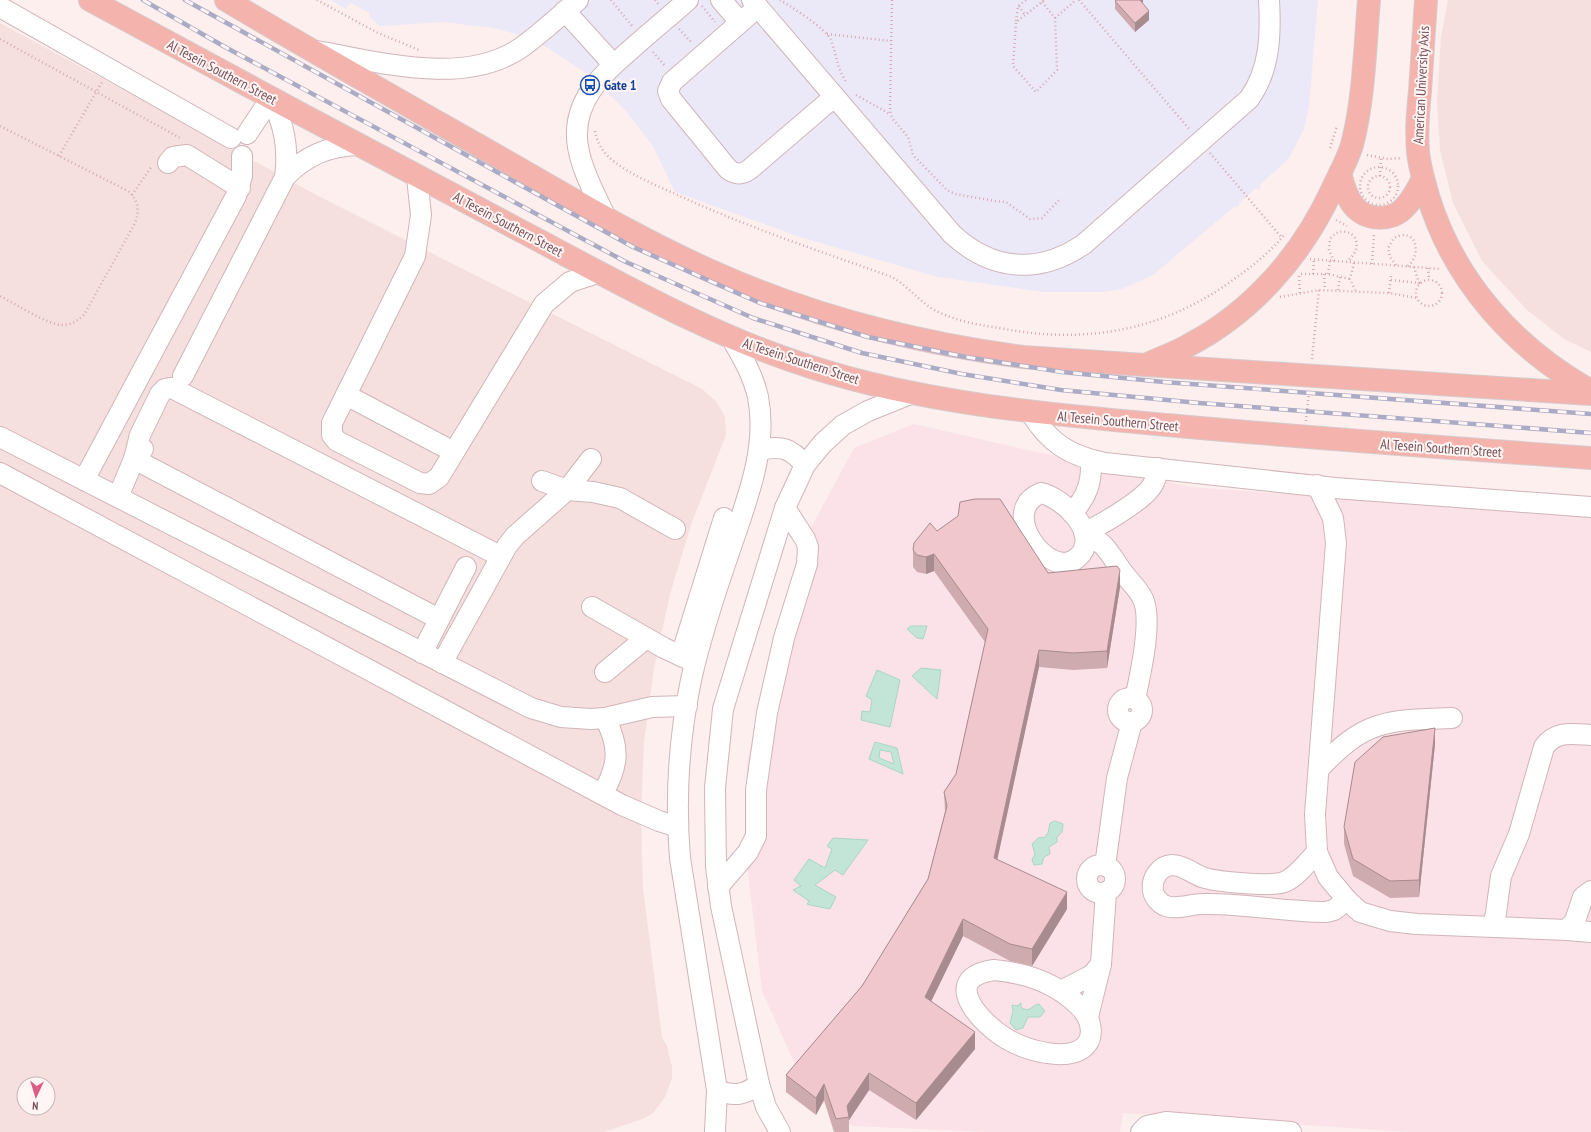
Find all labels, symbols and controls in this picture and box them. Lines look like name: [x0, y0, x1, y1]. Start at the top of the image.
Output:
street label: American University Axis: [1409, 25, 1433, 145]
street label: Al Tesein Southern Street: [164, 36, 280, 109]
bus stop icon: Gate 1: [579, 74, 601, 96]
place label: Gate 1: [604, 76, 636, 94]
street label: Al Tesein Southern Street: [450, 188, 566, 261]
street label: Al Tesein Southern Street: [740, 334, 862, 388]
street label: Al Tesein Southern Street: [1057, 407, 1179, 435]
street label: Al Tesein Southern Street: [1380, 435, 1502, 461]
north arrow: [16, 1076, 56, 1116]
text: N: [32, 1099, 39, 1113]

